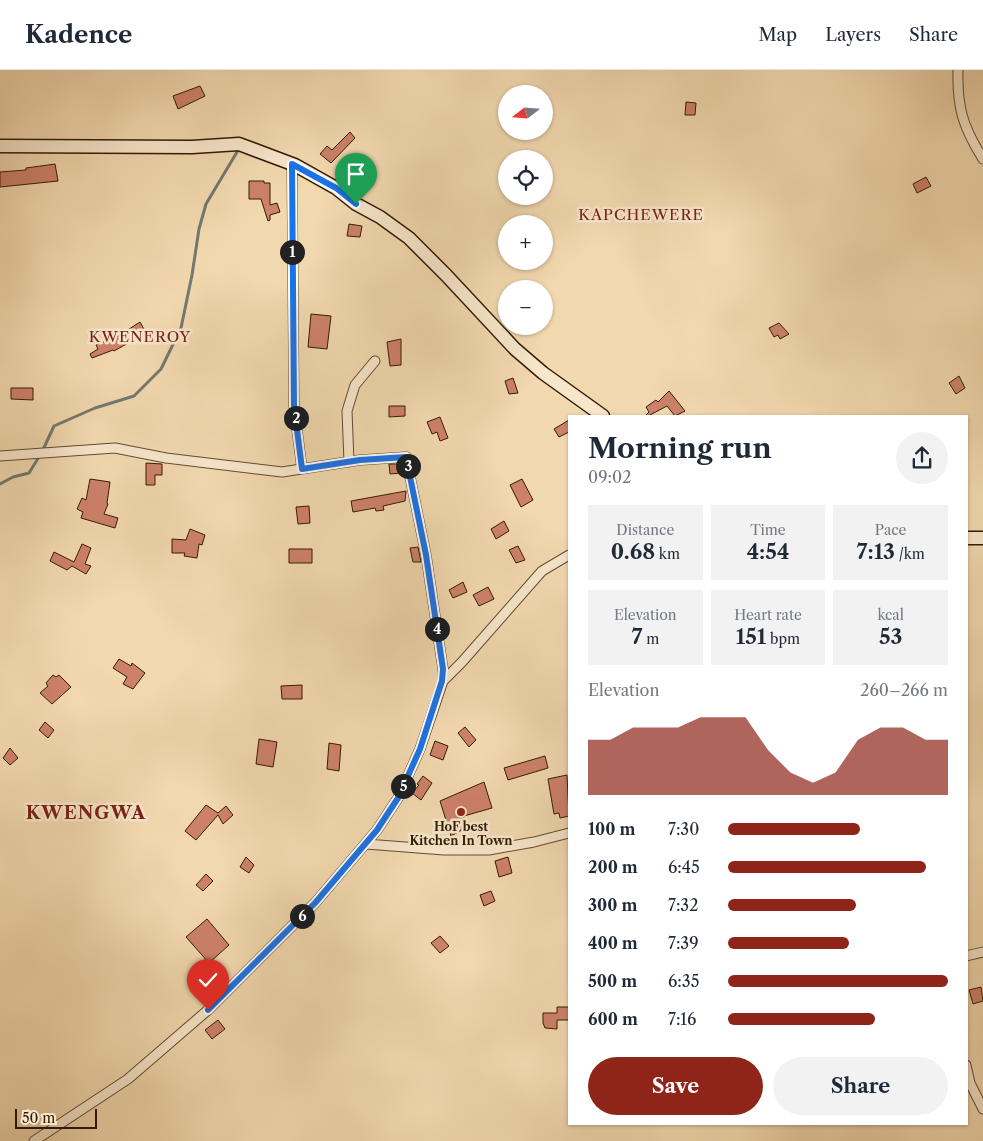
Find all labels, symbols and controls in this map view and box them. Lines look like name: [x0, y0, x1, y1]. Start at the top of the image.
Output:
text: Kadence: [25, 20, 132, 49]
text: Map: [759, 24, 797, 46]
text: Layers: [825, 24, 881, 46]
text: Share: [909, 24, 958, 46]
north arrow: [498, 85, 552, 140]
map controls: [498, 85, 553, 335]
button: locate: [498, 150, 553, 205]
pin: [335, 153, 377, 204]
icon: arrive: [342, 160, 370, 188]
district label: KAPCHEWERE: [578, 205, 704, 224]
button: +: [498, 215, 553, 270]
pin: 1: [280, 240, 304, 264]
text: 1: [289, 243, 296, 261]
button: −: [498, 280, 553, 335]
district label: KWENEROY: [89, 327, 191, 346]
pin: 2: [284, 406, 308, 430]
text: 2: [292, 409, 301, 427]
text: Morning run: [588, 431, 772, 465]
button: share: [896, 432, 948, 484]
pin: 3: [396, 454, 420, 478]
text: 3: [405, 457, 412, 475]
text: 09:02: [588, 467, 631, 487]
text: Distance: [616, 521, 674, 539]
text: Time: [750, 521, 786, 539]
text: Pace: [875, 521, 906, 539]
text: 0.68: [611, 539, 655, 564]
text: 4:54: [747, 539, 789, 564]
text: 7:13: [856, 539, 895, 564]
text: km: [655, 545, 680, 563]
text: /km: [895, 545, 925, 563]
text: Elevation: [614, 606, 677, 624]
text: Heart rate: [734, 606, 802, 624]
text: kcal: [877, 606, 904, 624]
pin: 4: [424, 616, 450, 642]
text: 4: [433, 620, 442, 638]
text: 7: [631, 624, 642, 649]
text: 151: [736, 624, 766, 649]
text: 53: [879, 624, 902, 649]
text: m: [642, 630, 659, 648]
text: bpm: [766, 630, 800, 648]
text: Elevation: [588, 680, 659, 700]
text: 260–266 m: [860, 680, 948, 700]
pin: 5: [390, 774, 416, 798]
text: 5: [400, 777, 407, 795]
district label: KWENGWA: [26, 802, 146, 824]
marker: HoF best Kitchen In Town: [455, 806, 467, 818]
place label: HoF best Kitchen In Town: [409, 819, 513, 848]
text: 100 m: [588, 819, 635, 839]
text: 7:30: [668, 819, 699, 839]
text: 200 m: [588, 857, 638, 877]
text: 6:45: [668, 857, 700, 877]
text: 300 m: [588, 895, 637, 915]
text: 7:32: [668, 895, 698, 915]
pin: 6: [290, 904, 314, 928]
text: 6: [298, 907, 307, 925]
text: 400 m: [588, 933, 638, 953]
text: 7:39: [668, 933, 699, 953]
pin: [187, 959, 229, 1010]
icon: check: [194, 966, 222, 994]
text: 500 m: [588, 971, 637, 991]
text: 6:35: [668, 971, 699, 991]
text: 600 m: [588, 1009, 638, 1029]
text: 7:16: [668, 1009, 696, 1029]
button: Save: [588, 1057, 763, 1115]
button: Share: [773, 1057, 948, 1115]
scale bar: [15, 1106, 98, 1129]
text: 50 m: [22, 1109, 55, 1127]

